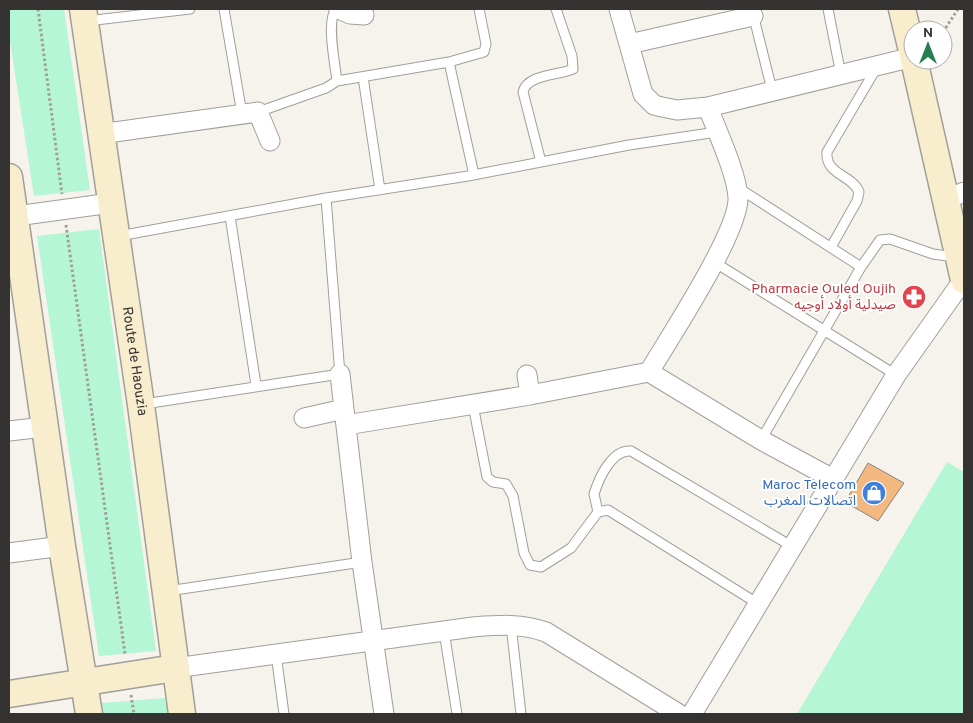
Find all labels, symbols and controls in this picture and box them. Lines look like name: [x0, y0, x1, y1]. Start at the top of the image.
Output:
north arrow: [903, 20, 953, 70]
text: N: [923, 25, 933, 42]
place label: Pharmacie Ouled Oujih صيدلية أولاد أوجيه: [751, 281, 896, 314]
pharmacy icon: Pharmacie Ouled Oujih صيدلية أولاد أوجيه: [901, 284, 927, 310]
street label: Route de Haouzia: [118, 306, 151, 417]
place label: Maroc Telecom اتصالات المغرب: [762, 477, 856, 510]
shop icon: Maroc Telecom اتصالات المغرب: [861, 480, 887, 506]

